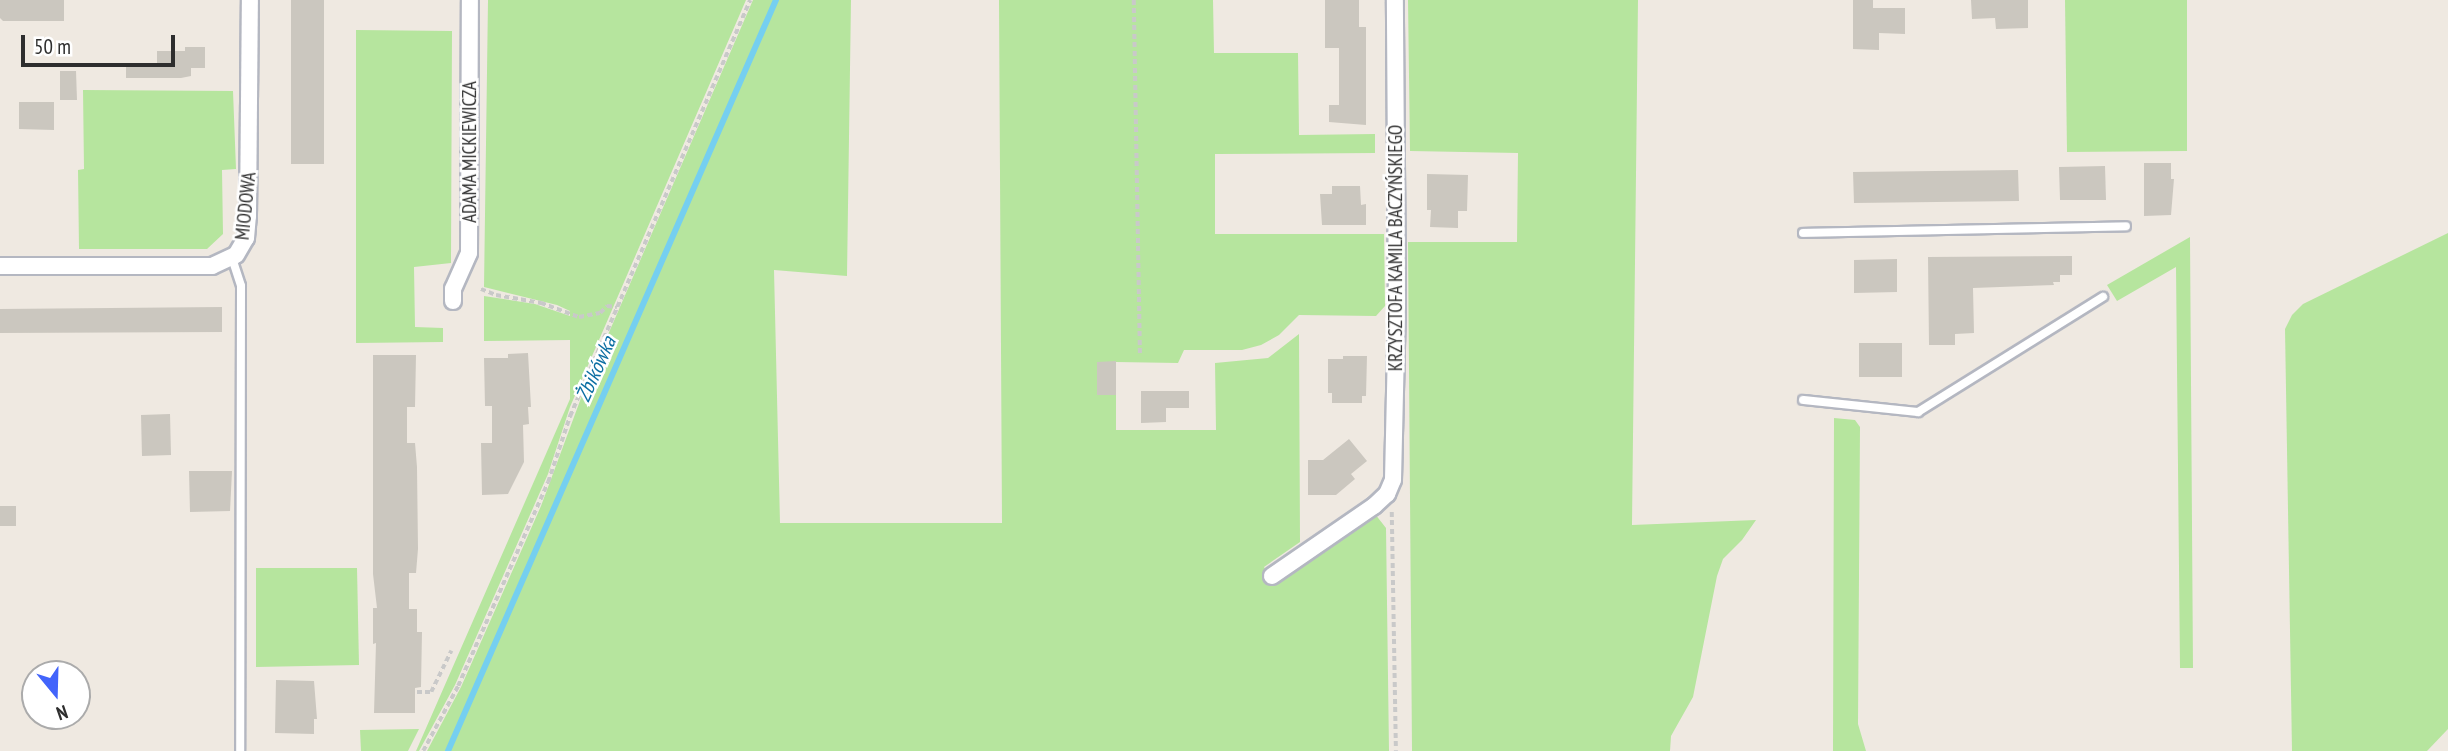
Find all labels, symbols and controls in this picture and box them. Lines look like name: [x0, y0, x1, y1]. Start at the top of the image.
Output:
scale bar: [24, 21, 178, 65]
text: 50 m: [34, 33, 71, 60]
street label: ADAMA MICKIEWICZA: [459, 81, 481, 223]
street label: KRZYSZTOFA KAMILA BACZYŃSKIEGO: [1385, 124, 1407, 372]
street label: MIODOWA: [231, 171, 261, 241]
water label: Żbikówka: [571, 333, 621, 405]
north arrow: [21, 660, 91, 730]
text: N: [53, 700, 71, 726]

